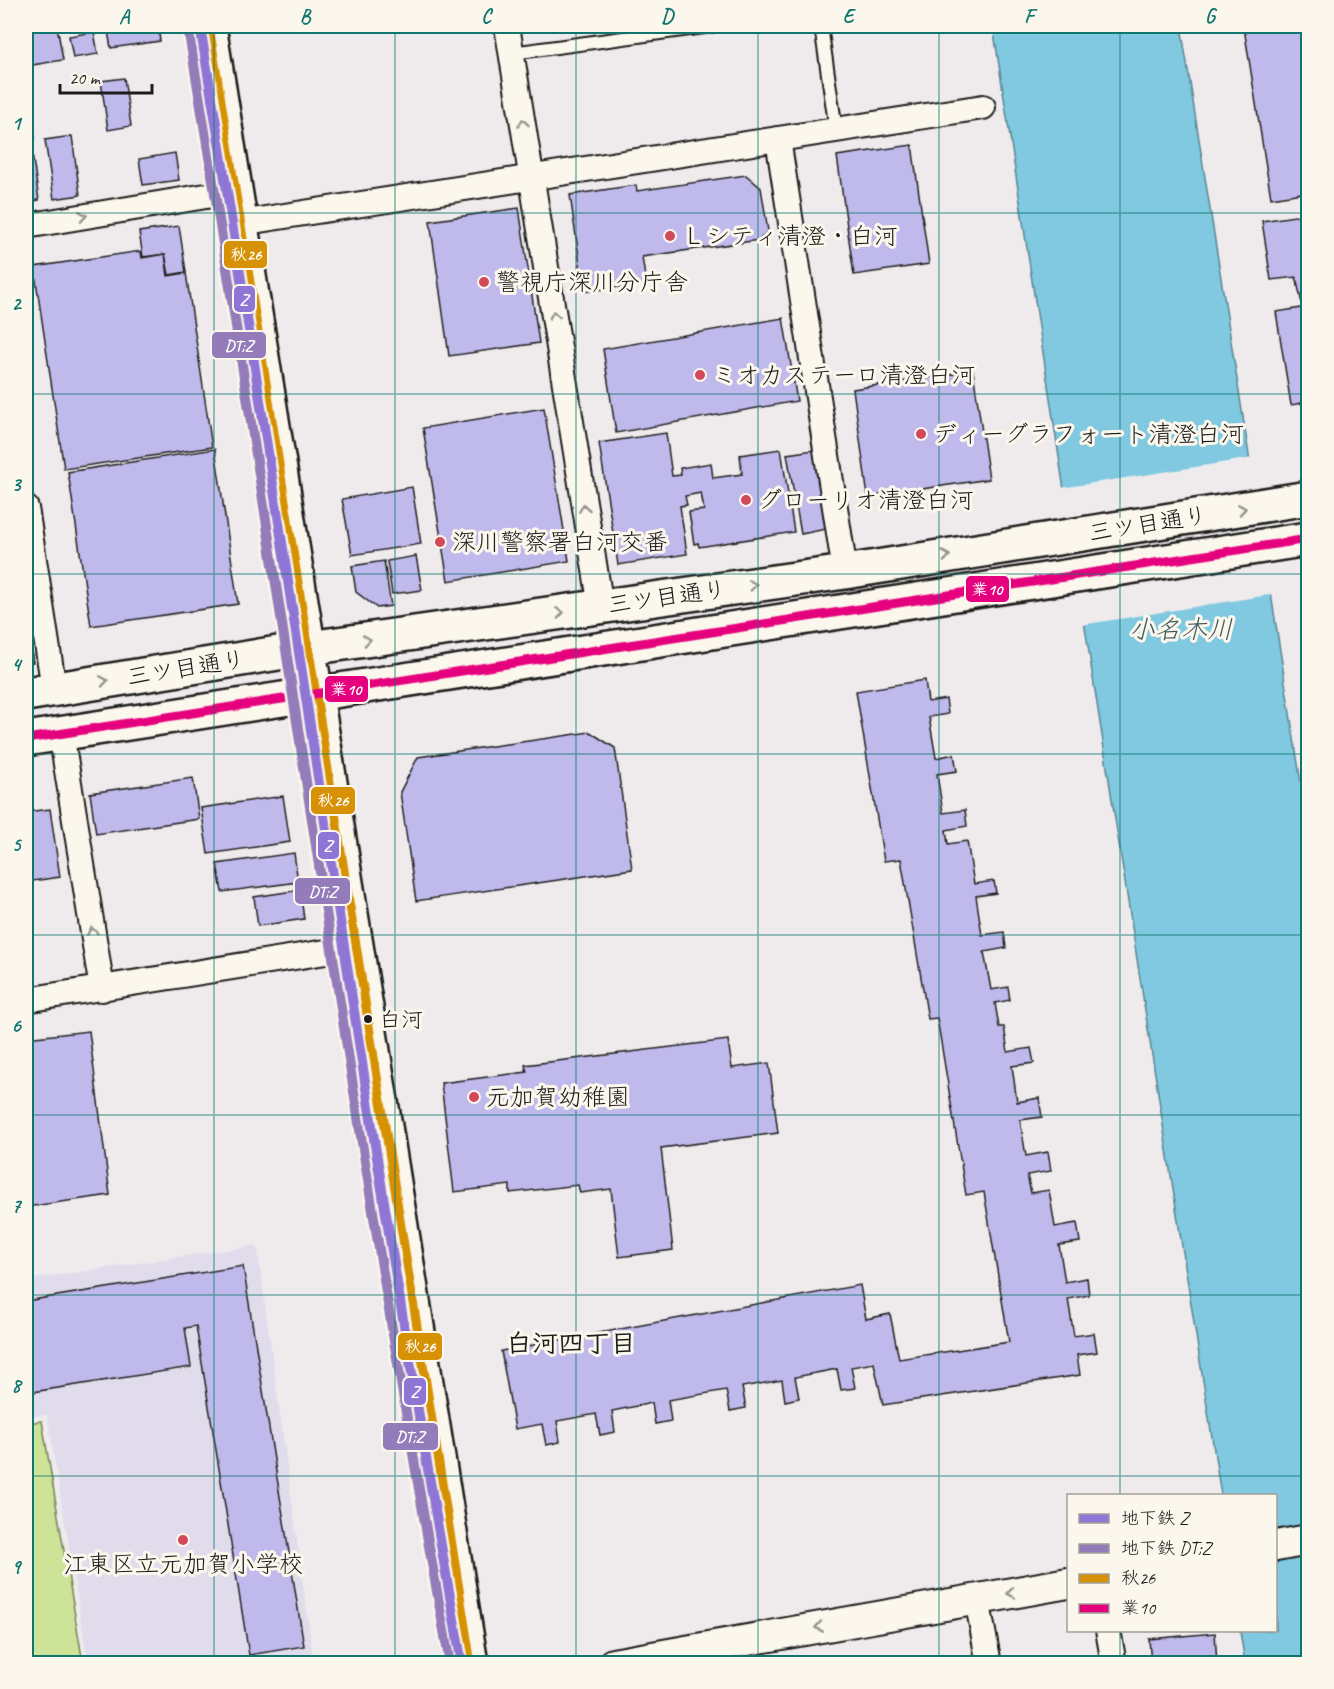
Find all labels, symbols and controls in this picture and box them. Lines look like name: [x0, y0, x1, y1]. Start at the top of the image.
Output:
text: A: [119, 4, 131, 29]
text: B: [300, 4, 312, 29]
text: C: [481, 4, 493, 29]
text: D: [661, 4, 675, 29]
text: E: [843, 4, 857, 29]
text: F: [1024, 4, 1038, 29]
text: G: [1205, 4, 1218, 29]
scale bar: [60, 57, 152, 95]
text: 20 m: [69, 67, 102, 89]
text: 1: [12, 111, 23, 136]
one-way arrow: [517, 118, 529, 127]
one-way arrow: [79, 211, 88, 223]
place label: Ｌシティ清澄・白河: [682, 221, 898, 251]
marker: Ｌシティ清澄・白河: [663, 229, 677, 243]
line badge: 秋26: [223, 240, 268, 269]
text: 秋26: [231, 245, 263, 265]
place label: 警視庁深川分庁舎: [496, 267, 688, 297]
marker: 警視庁深川分庁舎: [477, 275, 491, 289]
line badge: Z: [233, 285, 256, 313]
text: Z: [240, 290, 251, 310]
text: 2: [12, 291, 23, 316]
one-way arrow: [548, 311, 560, 320]
line badge: DT;Z: [211, 331, 267, 359]
text: DT;Z: [225, 336, 256, 356]
place label: ミオカステーロ清澄白河: [712, 360, 976, 390]
marker: ミオカステーロ清澄白河: [693, 368, 707, 382]
place label: ディーグラフォート清澄白河: [933, 419, 1245, 449]
marker: ディーグラフォート清澄白河: [914, 427, 928, 441]
text: 3: [12, 472, 23, 497]
place label: グローリオ清澄白河: [758, 485, 974, 515]
marker: グローリオ清澄白河: [739, 493, 753, 507]
street label: 三ツ目通り: [1086, 500, 1210, 548]
one-way arrow: [579, 503, 591, 512]
one-way arrow: [1237, 503, 1247, 516]
place label: 深川警察署白河交番: [452, 527, 668, 557]
marker: 深川警察署白河交番: [433, 535, 447, 549]
one-way arrow: [941, 550, 951, 563]
street label: 三ツ目通り: [605, 574, 729, 620]
line badge: 業10: [965, 575, 1010, 603]
one-way arrow: [749, 579, 758, 591]
text: 業10: [972, 580, 1004, 600]
one-way arrow: [556, 607, 565, 619]
water label: 小名木川: [1129, 613, 1233, 646]
one-way arrow: [363, 635, 372, 647]
street label: 三ツ目通り: [124, 644, 248, 692]
text: 4: [12, 652, 24, 677]
one-way arrow: [99, 675, 109, 688]
line badge: 業10: [324, 675, 369, 703]
text: 業10: [331, 680, 363, 700]
line badge: 秋26: [310, 786, 356, 815]
text: 秋26: [318, 791, 350, 811]
line badge: Z: [317, 831, 340, 860]
text: 5: [12, 832, 23, 857]
text: Z: [324, 836, 335, 856]
line badge: DT;Z: [294, 877, 351, 905]
text: DT;Z: [309, 882, 340, 902]
one-way arrow: [87, 926, 99, 936]
place label: 白河: [379, 1006, 423, 1034]
text: 6: [11, 1013, 22, 1038]
marker: 白河: [362, 1013, 374, 1025]
place label: 元加賀幼稚園: [486, 1082, 630, 1112]
marker: 元加賀幼稚園: [467, 1090, 481, 1104]
text: 7: [12, 1193, 23, 1218]
district label: 白河四丁目: [506, 1327, 636, 1360]
line badge: 秋26: [397, 1332, 443, 1361]
text: 秋26: [405, 1337, 437, 1357]
text: 8: [12, 1373, 24, 1398]
line badge: Z: [403, 1377, 427, 1406]
text: Z: [411, 1382, 422, 1402]
line badge: DT;Z: [382, 1422, 439, 1451]
text: DT;Z: [396, 1427, 427, 1447]
legend: [1067, 1494, 1277, 1632]
text: 地下鉄 Z: [1121, 1507, 1191, 1529]
marker: 江東区立元加賀小学校: [176, 1533, 190, 1547]
text: 地下鉄 DT;Z: [1121, 1537, 1213, 1559]
place label: 江東区立元加賀小学校: [63, 1549, 303, 1579]
text: 9: [12, 1554, 23, 1579]
text: 秋26: [1121, 1567, 1156, 1589]
one-way arrow: [1006, 1586, 1016, 1599]
text: 業10: [1121, 1597, 1157, 1619]
one-way arrow: [814, 1620, 824, 1633]

